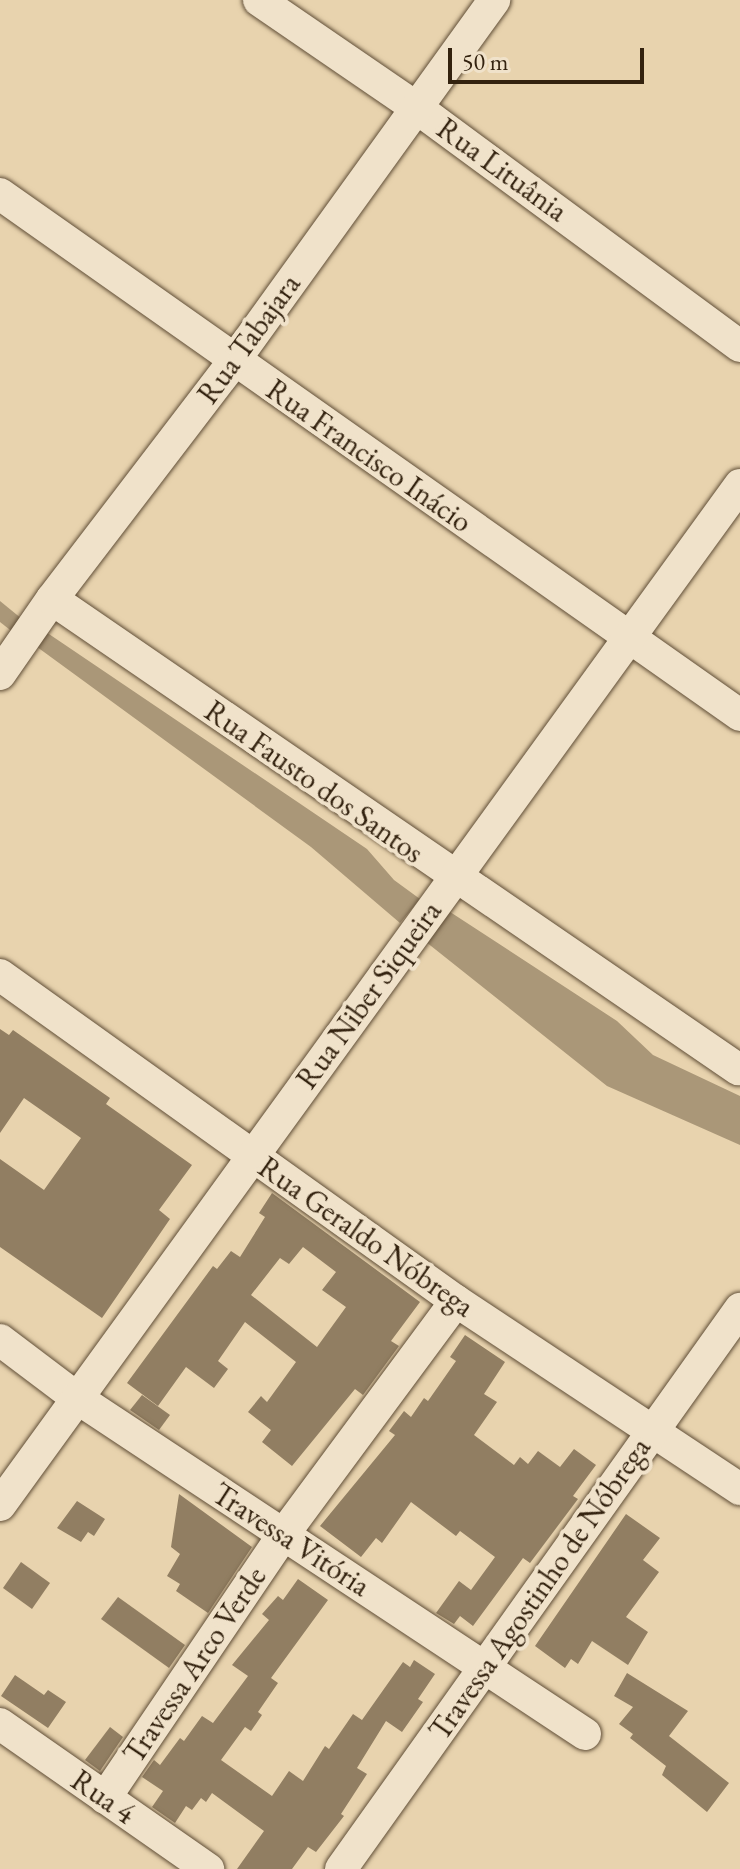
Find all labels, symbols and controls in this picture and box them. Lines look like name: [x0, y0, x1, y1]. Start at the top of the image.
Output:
scale bar: [452, 32, 648, 82]
text: 50 m: [462, 46, 509, 77]
street label: Rua Lituânia: [430, 111, 574, 229]
street label: Rua Tabajara: [190, 267, 308, 411]
street label: Rua Francisco Inácio: [259, 372, 479, 540]
street label: Rua Fausto dos Santos: [198, 693, 430, 871]
street label: Rua Niber Siqueira: [289, 894, 449, 1096]
street label: Rua Geraldo Nóbrega: [251, 1149, 481, 1325]
street label: Travessa Agostinho de Nóbrega: [422, 1431, 658, 1747]
street label: Travessa Vitória: [206, 1476, 376, 1604]
street label: Travessa Arco Verde: [116, 1560, 274, 1770]
street label: Rua 4: [64, 1762, 142, 1832]

